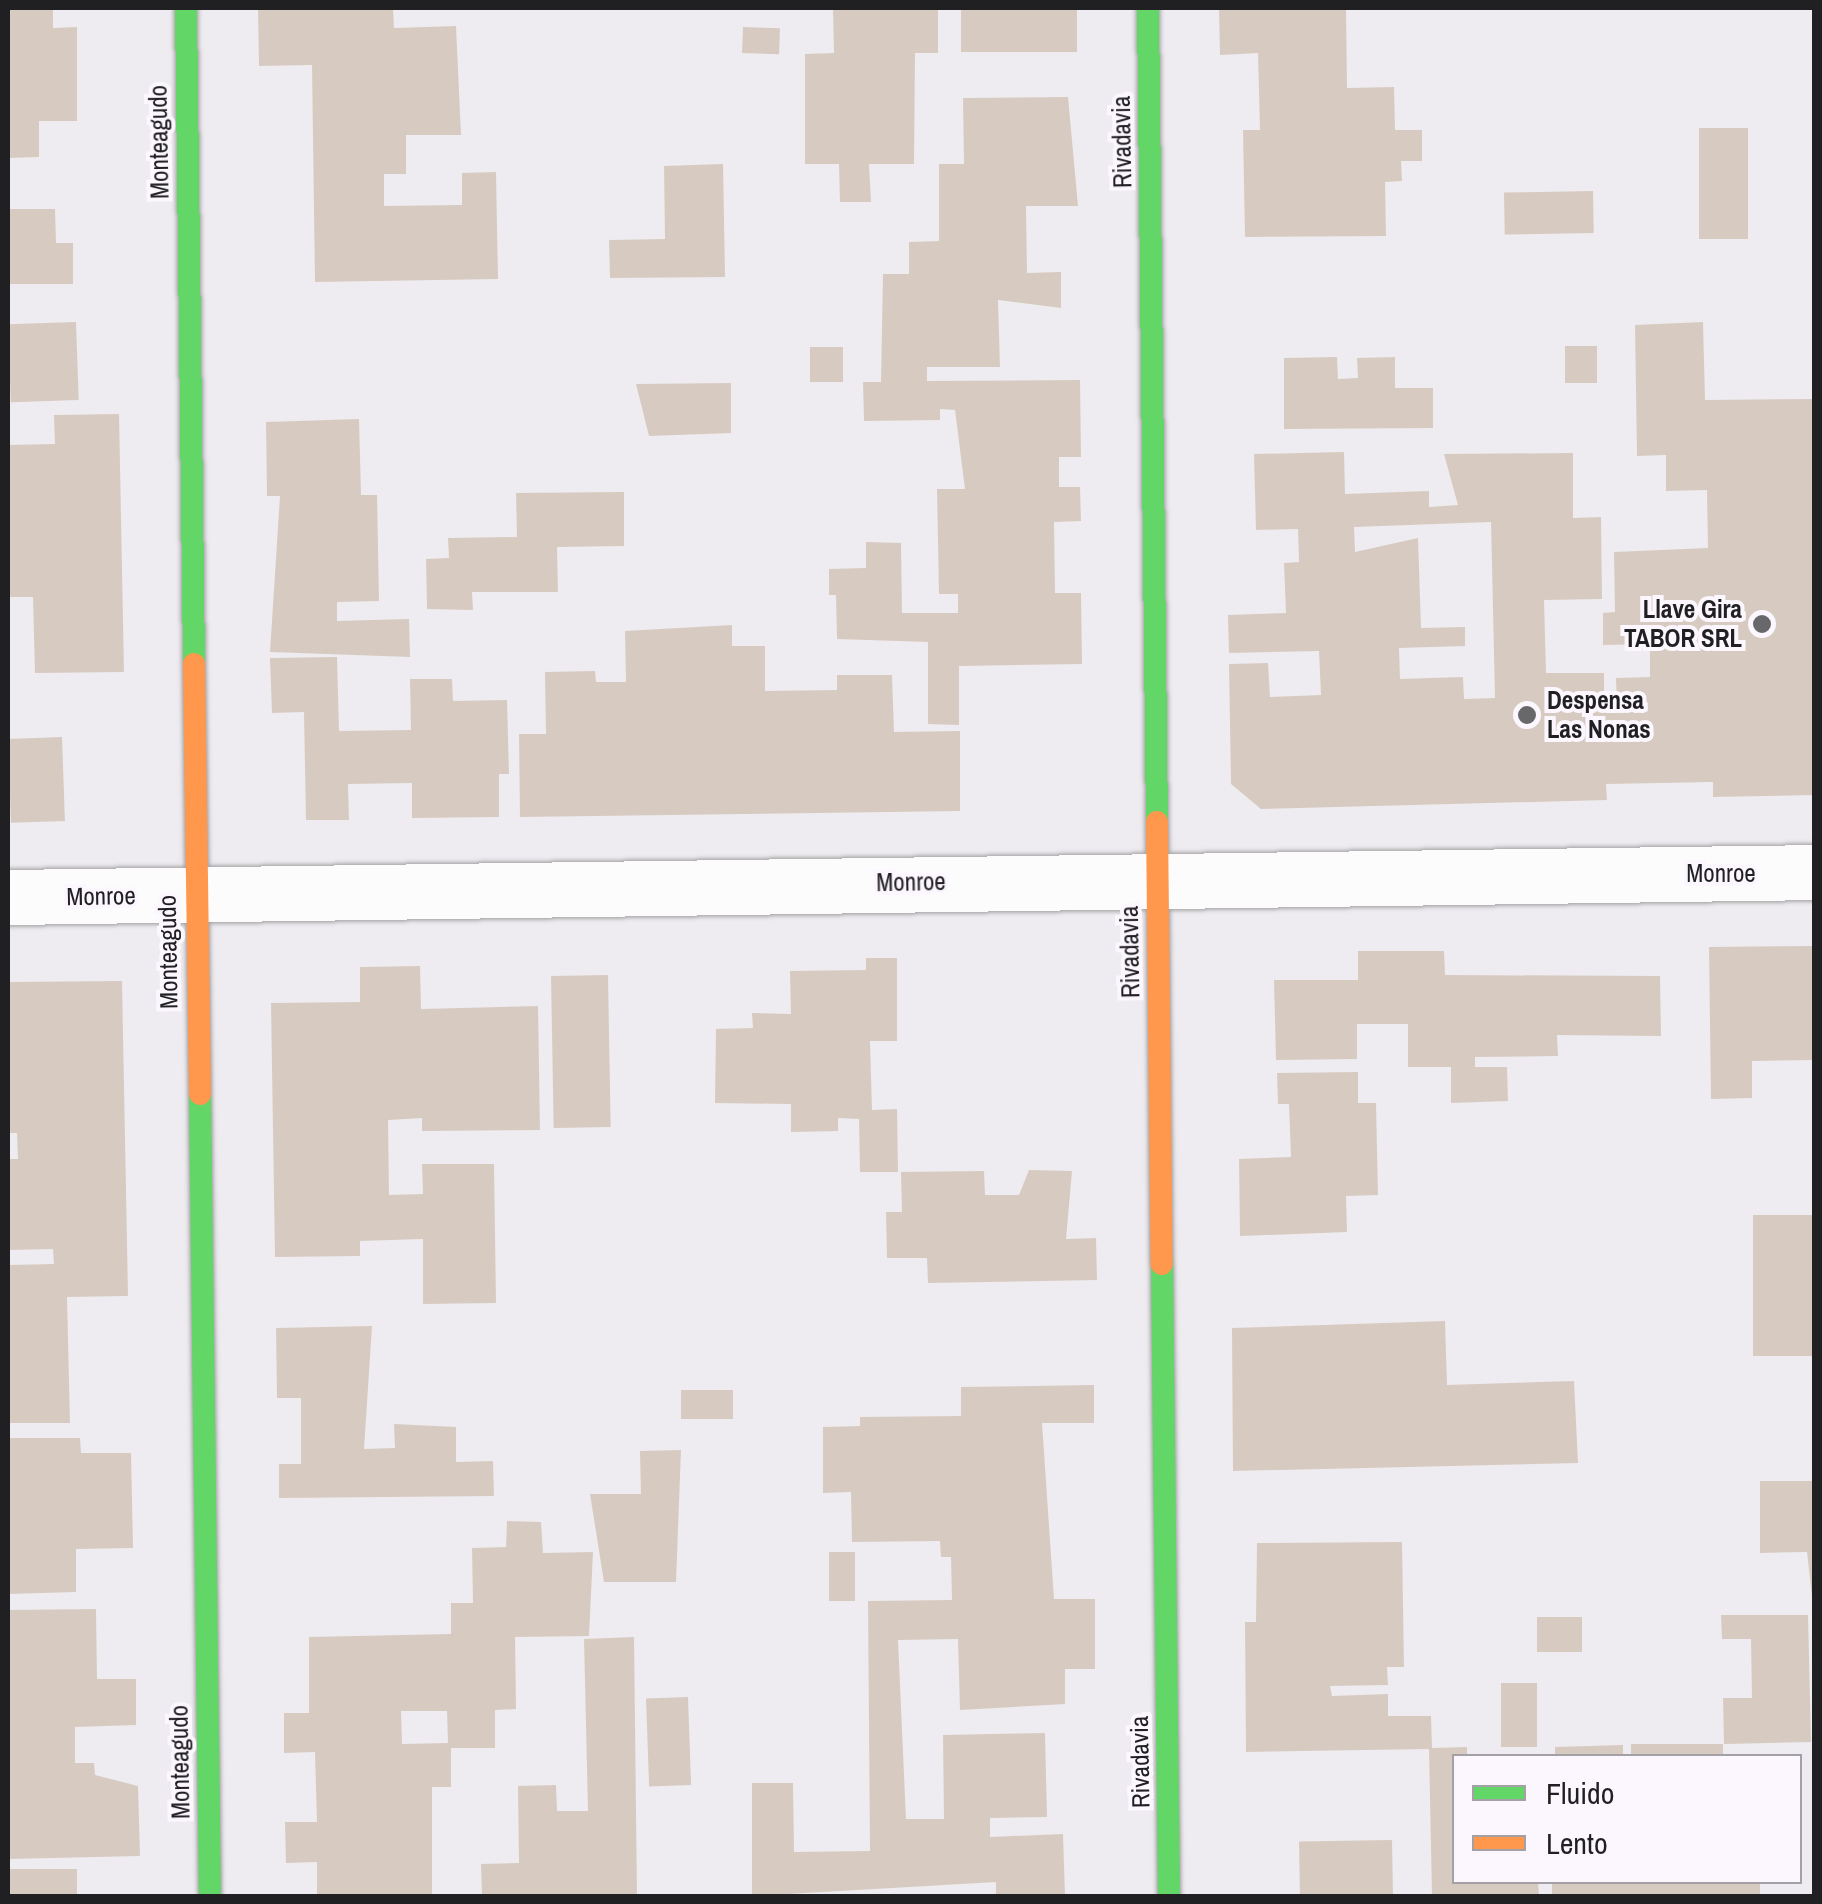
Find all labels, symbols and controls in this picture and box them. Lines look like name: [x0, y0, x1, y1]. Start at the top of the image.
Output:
street label: Monteagudo: [143, 85, 175, 199]
street label: Rivadavia: [1106, 96, 1138, 188]
place label: Llave Gira TABOR SRL: [1624, 595, 1742, 654]
marker: Llave Gira TABOR SRL: [1751, 613, 1773, 635]
place label: Despensa Las Nonas: [1547, 686, 1651, 745]
marker: Despensa Las Nonas: [1516, 704, 1538, 726]
street label: Monroe: [1686, 858, 1756, 888]
street label: Monroe: [876, 866, 946, 898]
street label: Monroe: [66, 880, 136, 912]
street label: Monteagudo: [152, 895, 184, 1009]
street label: Rivadavia: [1114, 906, 1146, 998]
street label: Monteagudo: [164, 1705, 196, 1819]
street label: Rivadavia: [1124, 1716, 1156, 1808]
legend: [1452, 1754, 1802, 1884]
text: Fluido: [1546, 1773, 1614, 1813]
text: Lento: [1546, 1823, 1608, 1863]

